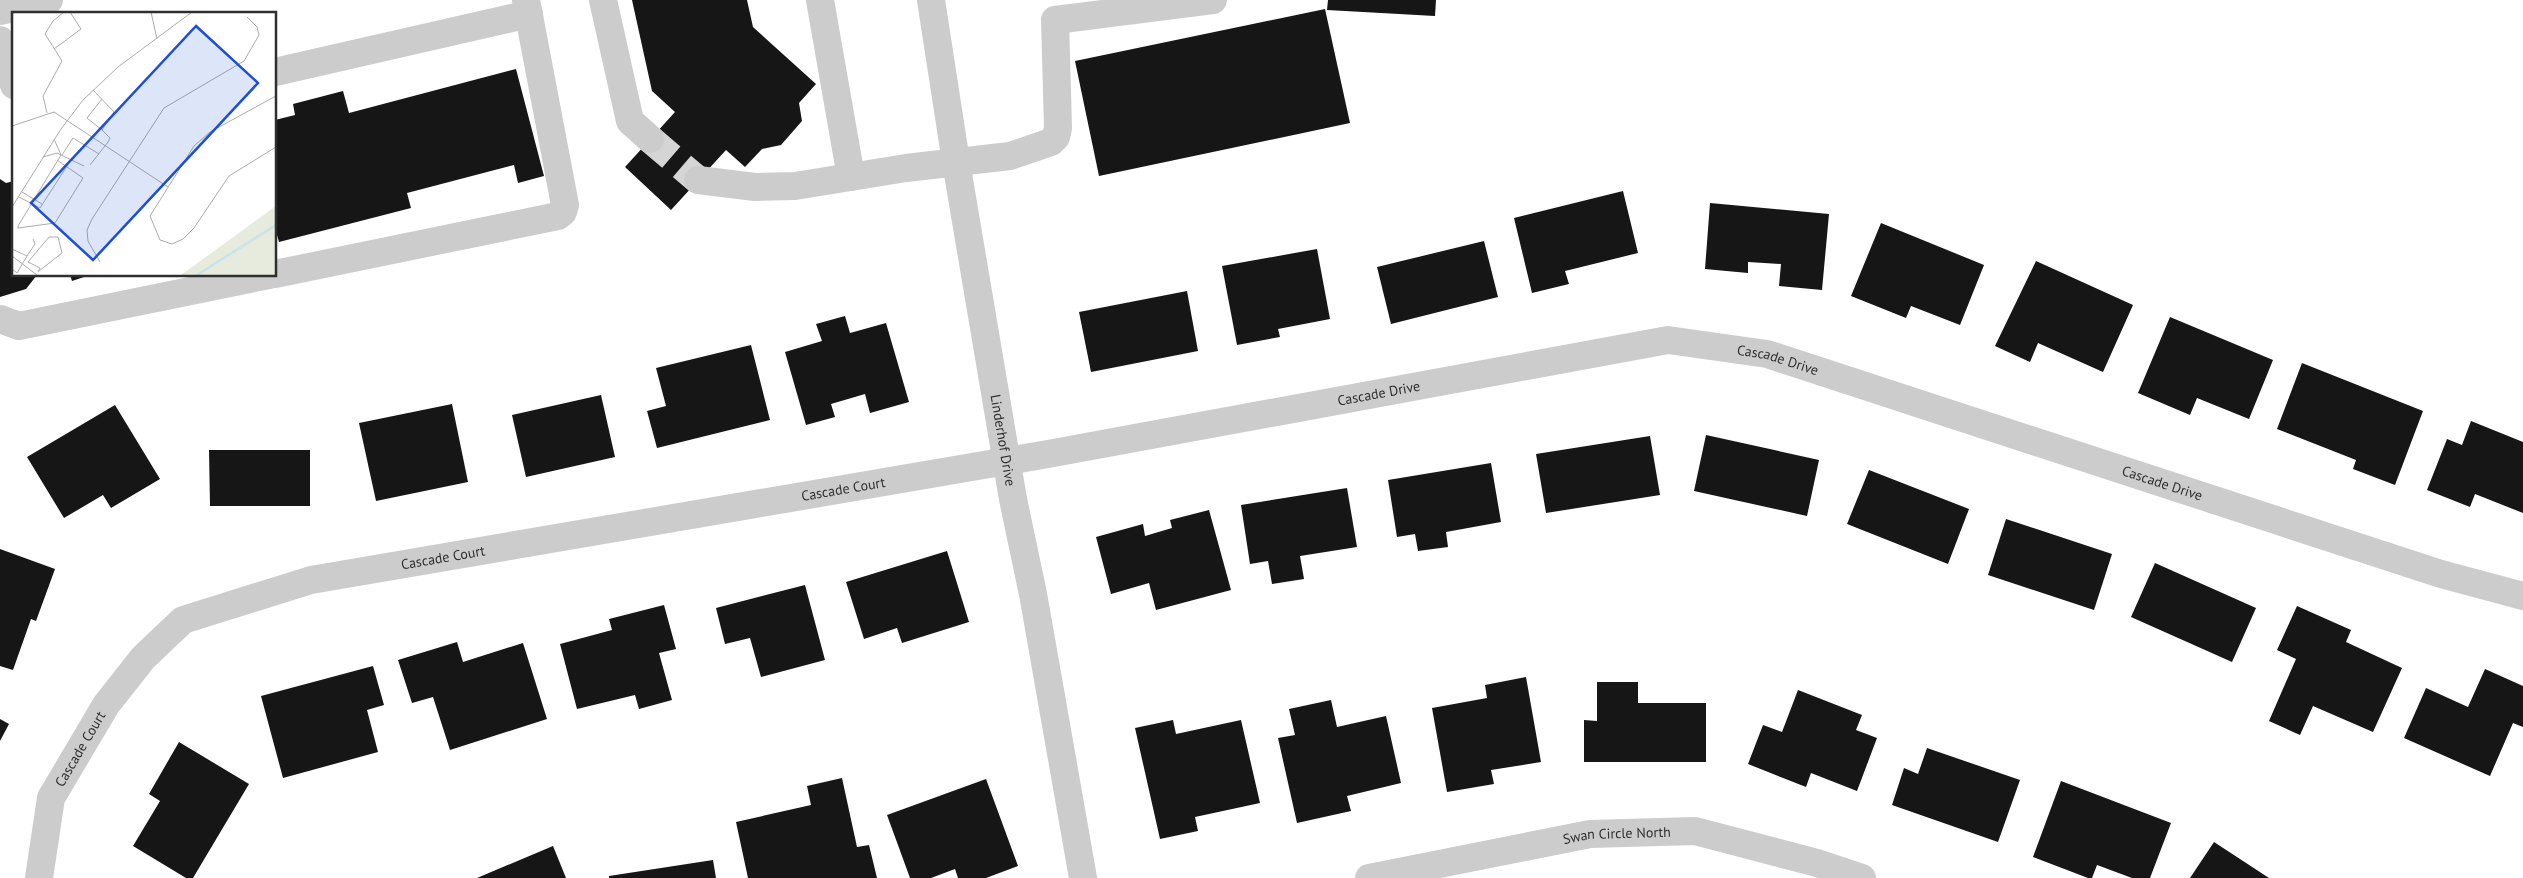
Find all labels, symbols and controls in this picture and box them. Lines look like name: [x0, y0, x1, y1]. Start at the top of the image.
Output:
inset map: [12, 12, 276, 276]
street label: Cascade Drive: [1736, 341, 1821, 379]
street label: Cascade Drive: [1336, 377, 1422, 410]
street label: Linderhof Drive: [986, 393, 1020, 487]
street label: Cascade Drive: [2120, 462, 2205, 505]
street label: Cascade Court: [800, 473, 887, 505]
street label: Cascade Court: [400, 541, 487, 573]
street label: Cascade Court: [51, 708, 110, 790]
street label: Swan Circle North: [1561, 823, 1671, 848]

